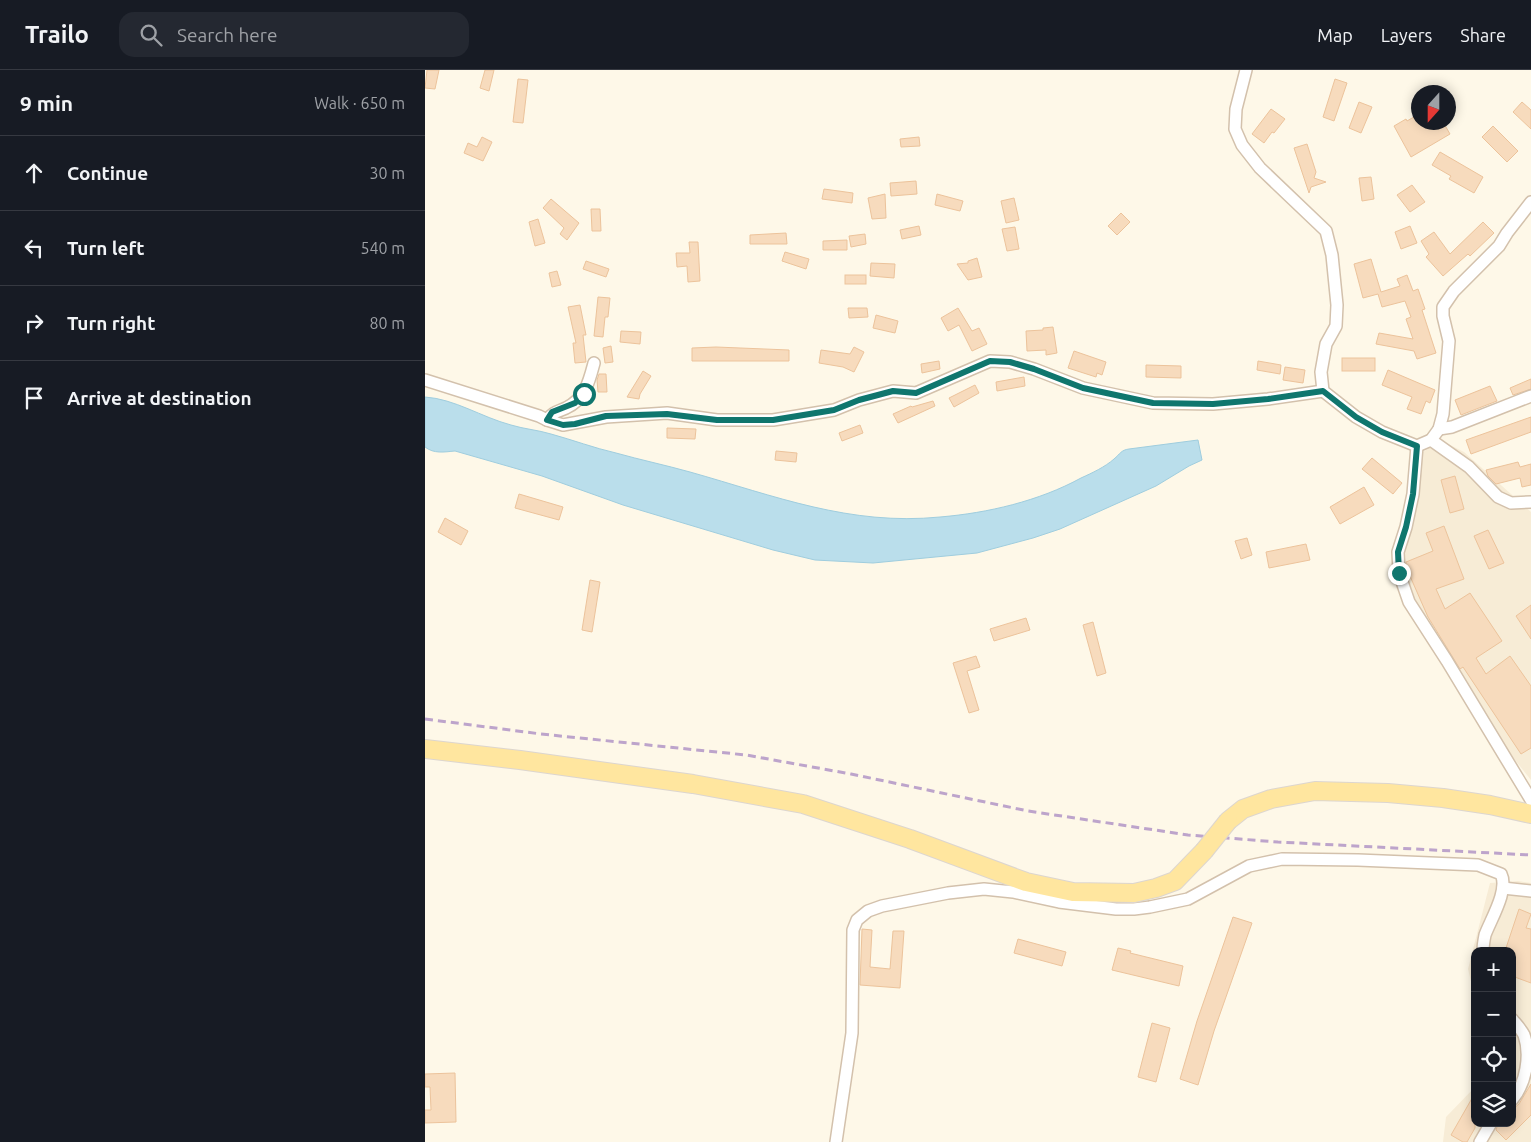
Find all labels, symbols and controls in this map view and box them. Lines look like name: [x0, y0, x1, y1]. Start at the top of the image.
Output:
search box: [119, 12, 469, 57]
text: Trailo: [25, 21, 89, 48]
icon: search: [137, 21, 165, 49]
text: Search here: [177, 24, 278, 46]
text: Map: [1317, 25, 1353, 45]
text: Layers: [1381, 25, 1432, 45]
text: Share: [1460, 25, 1506, 45]
north arrow: [1411, 85, 1456, 130]
text: 9 min: [20, 91, 73, 115]
text: Walk · 650 m: [314, 94, 405, 112]
icon: ahead: [20, 159, 48, 187]
text: Continue: [67, 162, 148, 184]
text: 30 m: [369, 164, 405, 182]
icon: left: [20, 234, 48, 262]
text: Turn left: [67, 237, 145, 259]
text: 540 m: [360, 239, 405, 257]
icon: right: [20, 309, 48, 337]
text: Turn right: [67, 312, 155, 334]
text: 80 m: [369, 314, 405, 332]
route start: [573, 383, 596, 406]
icon: arrive: [20, 384, 48, 412]
text: Arrive at destination: [67, 387, 252, 409]
route end: [1388, 562, 1411, 585]
map controls: [1471, 947, 1516, 1127]
button: +: [1471, 947, 1516, 992]
button: −: [1471, 992, 1516, 1037]
button: locate: [1471, 1037, 1516, 1082]
button: layers: [1471, 1082, 1516, 1127]

